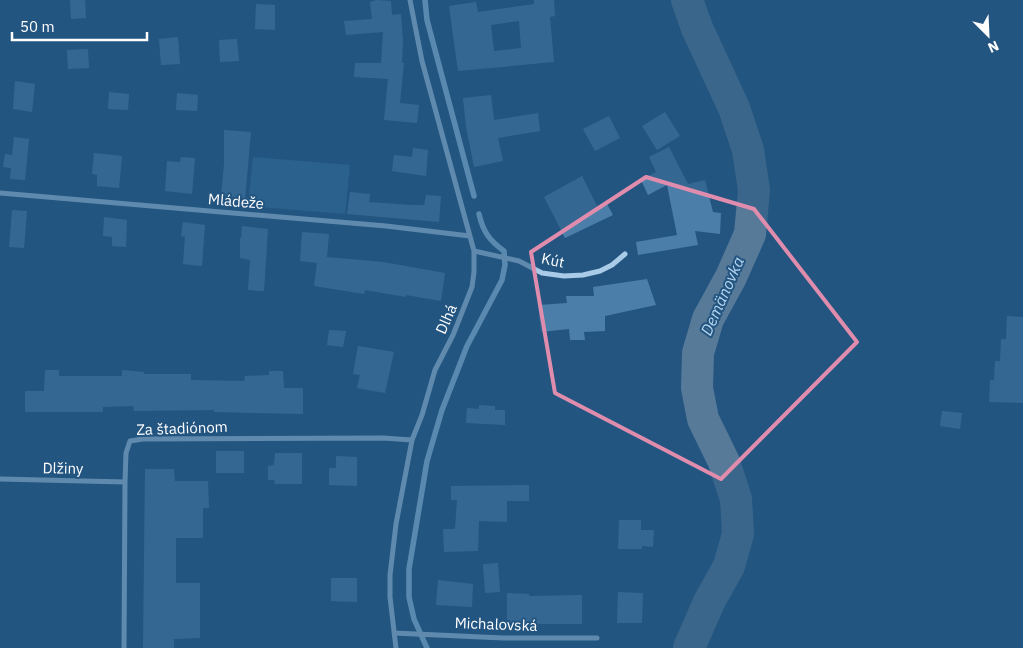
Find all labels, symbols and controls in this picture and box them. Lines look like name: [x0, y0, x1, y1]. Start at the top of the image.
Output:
scale bar: [12, 10, 148, 42]
north arrow: [963, 10, 1013, 60]
text: 50 m: [20, 17, 55, 36]
text: N: [985, 37, 1002, 57]
street label: Mládeže: [207, 189, 265, 213]
street label: Kút: [540, 248, 566, 272]
water label: Demänovka: [696, 254, 748, 338]
street label: Dlhá: [431, 301, 461, 337]
street label: Za štadiónom: [136, 417, 228, 439]
street label: Dlžiny: [42, 458, 84, 478]
street label: Michalovská: [454, 613, 538, 635]

